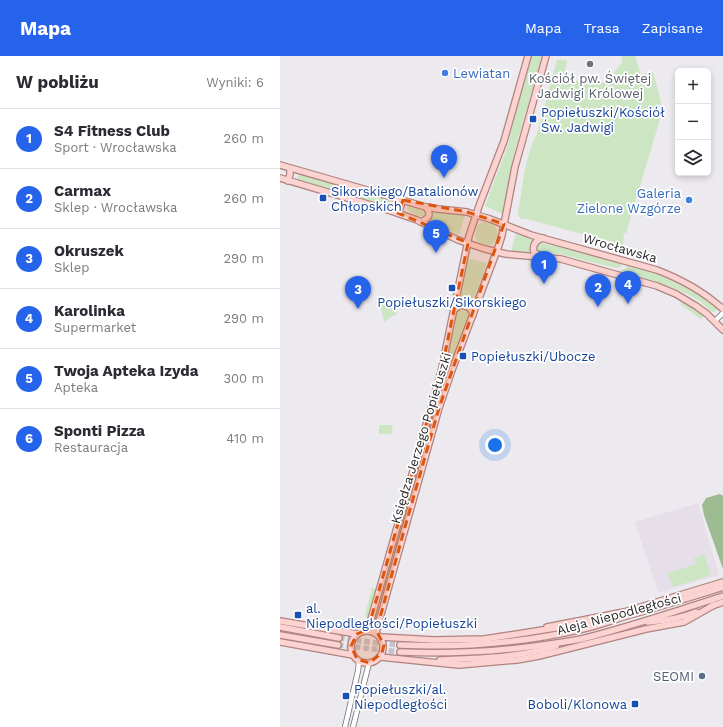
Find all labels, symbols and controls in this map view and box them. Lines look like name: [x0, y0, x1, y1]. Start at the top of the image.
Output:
text: Mapa: [20, 17, 71, 40]
text: Mapa: [525, 20, 561, 36]
text: Trasa: [583, 20, 620, 36]
text: Zapisane: [642, 20, 703, 36]
marker: Kościół pw. Świętej Jadwigi Królowej: [585, 59, 595, 69]
place label: Lewiatan: [453, 66, 510, 81]
marker: Lewiatan: [440, 68, 450, 78]
map controls: [675, 68, 711, 176]
button: +: [675, 68, 711, 104]
place label: Kościół pw. Świętej Jadwigi Królowej: [529, 70, 651, 101]
text: W pobliżu: [16, 72, 99, 92]
text: Wyniki: 6: [206, 75, 264, 90]
button: −: [675, 104, 711, 140]
place label: Popiełuszki/Kościół Św. Jadwigi: [541, 105, 665, 135]
marker: Popiełuszki/Kościół Św. Jadwigi: [528, 114, 538, 124]
text: S4 Fitness Club: [54, 122, 170, 140]
text: 1: [26, 131, 32, 146]
text: 260 m: [224, 131, 264, 146]
text: Sport · Wrocławska: [54, 140, 177, 155]
button: layers: [675, 140, 711, 176]
pin: 6: [431, 145, 457, 178]
text: Carmax: [54, 182, 111, 200]
place label: Sikorskiego/Batalionów Chłopskich: [331, 184, 478, 214]
place label: Galeria Zielone Wzgórze: [577, 186, 682, 216]
text: 2: [25, 191, 33, 206]
text: 260 m: [224, 191, 264, 206]
marker: Sikorskiego/Batalionów Chłopskich: [318, 193, 328, 203]
marker: Galeria Zielone Wzgórze: [684, 195, 694, 205]
text: Sklep · Wrocławska: [54, 200, 177, 215]
pin: 5: [423, 220, 449, 253]
street label: Wrocławska: [581, 230, 659, 266]
text: Okruszek: [54, 242, 124, 260]
text: 3: [25, 251, 33, 266]
text: 290 m: [223, 251, 264, 266]
pin: 1: [531, 251, 557, 284]
text: Sklep: [54, 260, 89, 275]
pin: 4: [615, 271, 641, 304]
pin: 2: [585, 274, 611, 307]
pin: 3: [345, 276, 371, 309]
marker: Popiełuszki/Sikorskiego: [447, 283, 457, 293]
place label: Popiełuszki/Sikorskiego: [377, 295, 527, 310]
text: Karolinka: [54, 302, 125, 320]
text: 4: [25, 311, 33, 326]
text: 290 m: [223, 311, 264, 326]
text: Supermarket: [54, 320, 136, 335]
place label: Popiełuszki/Ubocze: [471, 349, 596, 364]
street label: Księdza Jerzego Popiełuszki: [388, 351, 454, 525]
marker: Popiełuszki/Ubocze: [458, 351, 468, 361]
text: Twoja Apteka Izyda: [54, 362, 198, 380]
text: 5: [25, 371, 33, 386]
text: 300 m: [223, 371, 264, 386]
text: Apteka: [54, 380, 98, 395]
text: Sponti Pizza: [54, 422, 145, 440]
text: 6: [25, 431, 33, 446]
text: 410 m: [226, 431, 264, 446]
your location: [485, 435, 505, 455]
text: Restauracja: [54, 440, 128, 455]
street label: Aleja Niepodległości: [555, 590, 683, 638]
place label: al. Niepodległości/Popiełuszki: [306, 601, 477, 631]
marker: al. Niepodległości/Popiełuszki: [293, 610, 303, 620]
place label: SEOMI: [653, 669, 694, 684]
marker: SEOMI: [697, 671, 707, 681]
place label: Popiełuszki/al. Niepodległości: [354, 682, 447, 712]
marker: Popiełuszki/al. Niepodległości: [341, 691, 351, 701]
place label: Boboli/Klonowa: [528, 697, 628, 712]
marker: Boboli/Klonowa: [630, 699, 640, 709]

